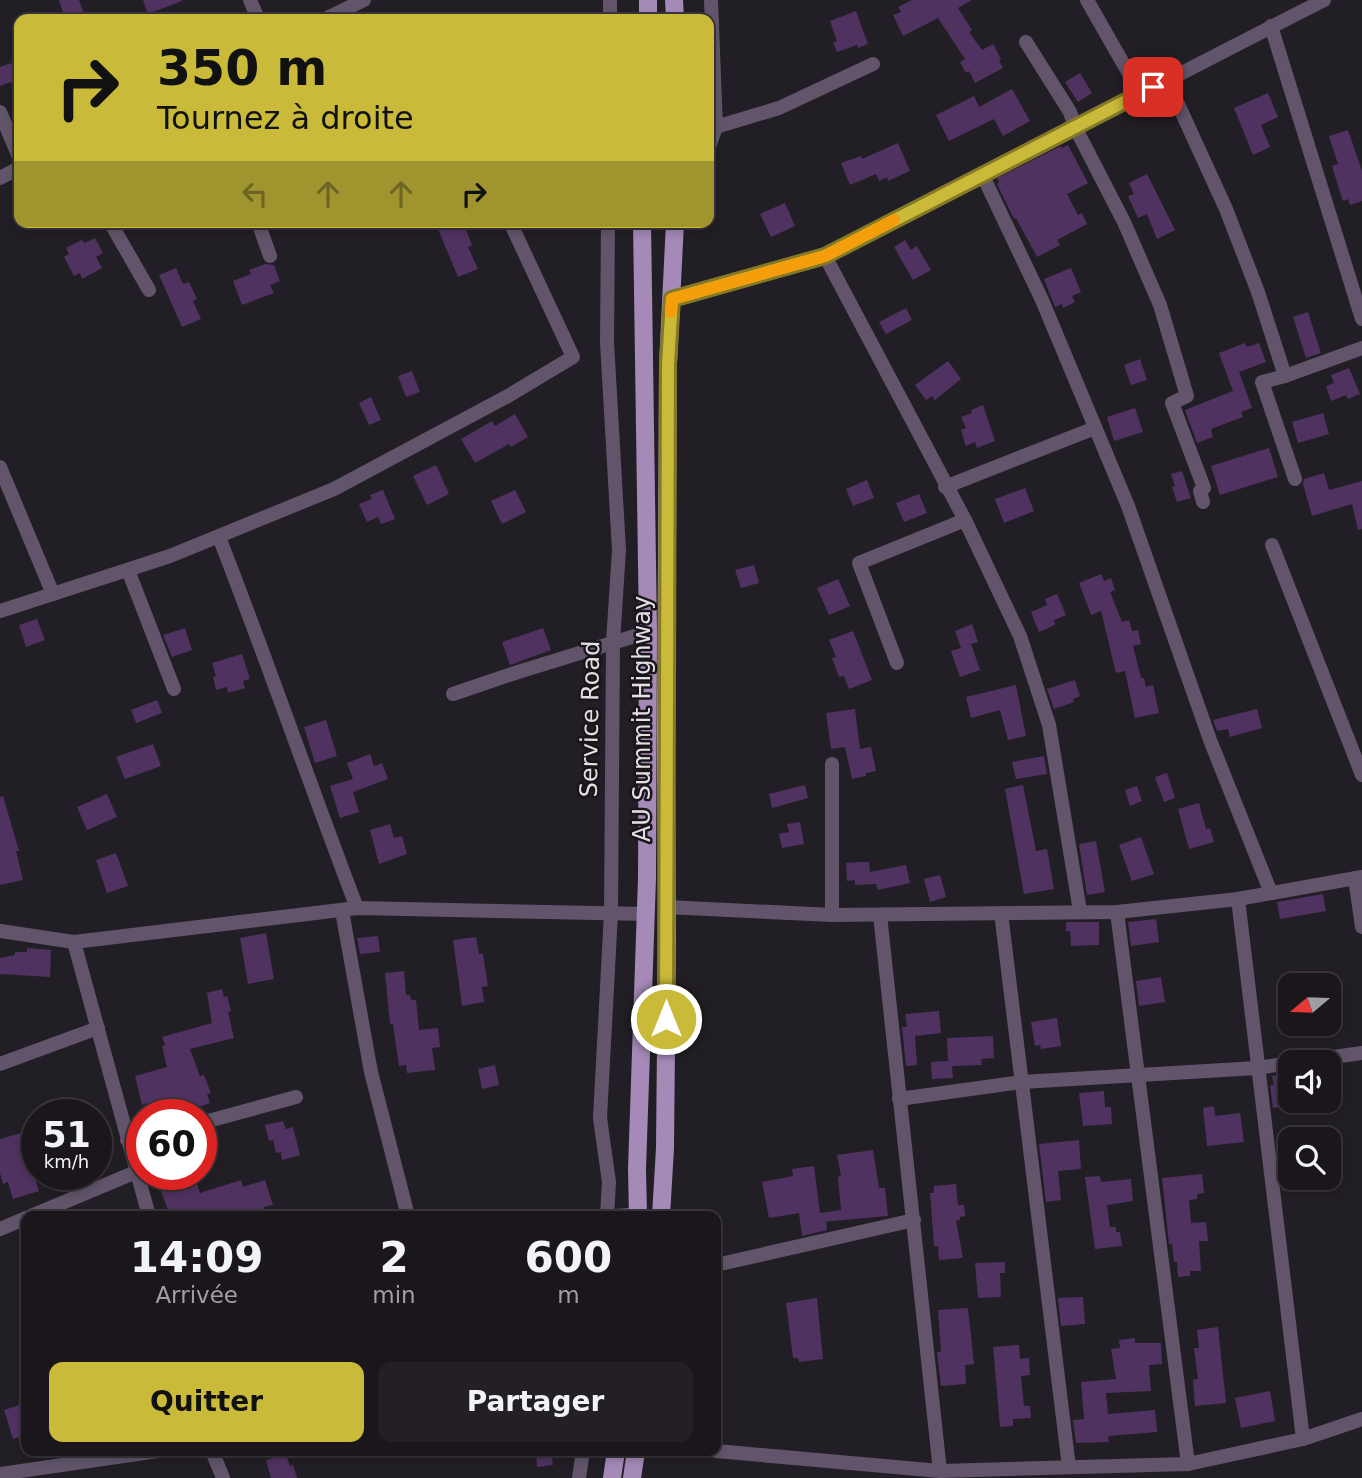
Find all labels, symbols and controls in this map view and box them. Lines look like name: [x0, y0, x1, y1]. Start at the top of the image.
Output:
text: 350 m: [157, 40, 327, 97]
icon: right: [42, 42, 133, 133]
pin: [1123, 57, 1183, 117]
icon: arrive: [1134, 68, 1172, 106]
text: Tournez à droite: [157, 99, 414, 137]
icon: left: [236, 175, 274, 213]
icon: ahead: [309, 175, 347, 213]
icon: ahead: [382, 175, 420, 213]
icon: right: [455, 175, 493, 213]
street label: AU Summit Highway: [628, 596, 656, 842]
street label: Service Road: [575, 640, 605, 798]
north arrow: [1278, 973, 1340, 1036]
map controls: [1278, 973, 1341, 1190]
position arrow: [629, 982, 703, 1056]
button: sound: [1278, 1050, 1341, 1113]
speed limit sign: 60: [126, 1099, 217, 1190]
text: 51: [42, 1115, 91, 1155]
button: search: [1278, 1127, 1341, 1190]
text: km/h: [44, 1151, 89, 1172]
text: 14:09: [130, 1233, 264, 1282]
text: 2: [379, 1233, 409, 1282]
text: 600: [525, 1233, 612, 1282]
text: Arrivée: [155, 1282, 238, 1308]
text: min: [372, 1282, 416, 1308]
text: m: [557, 1282, 580, 1308]
button: Quitter: [49, 1362, 364, 1442]
button: Partager: [378, 1362, 693, 1442]

